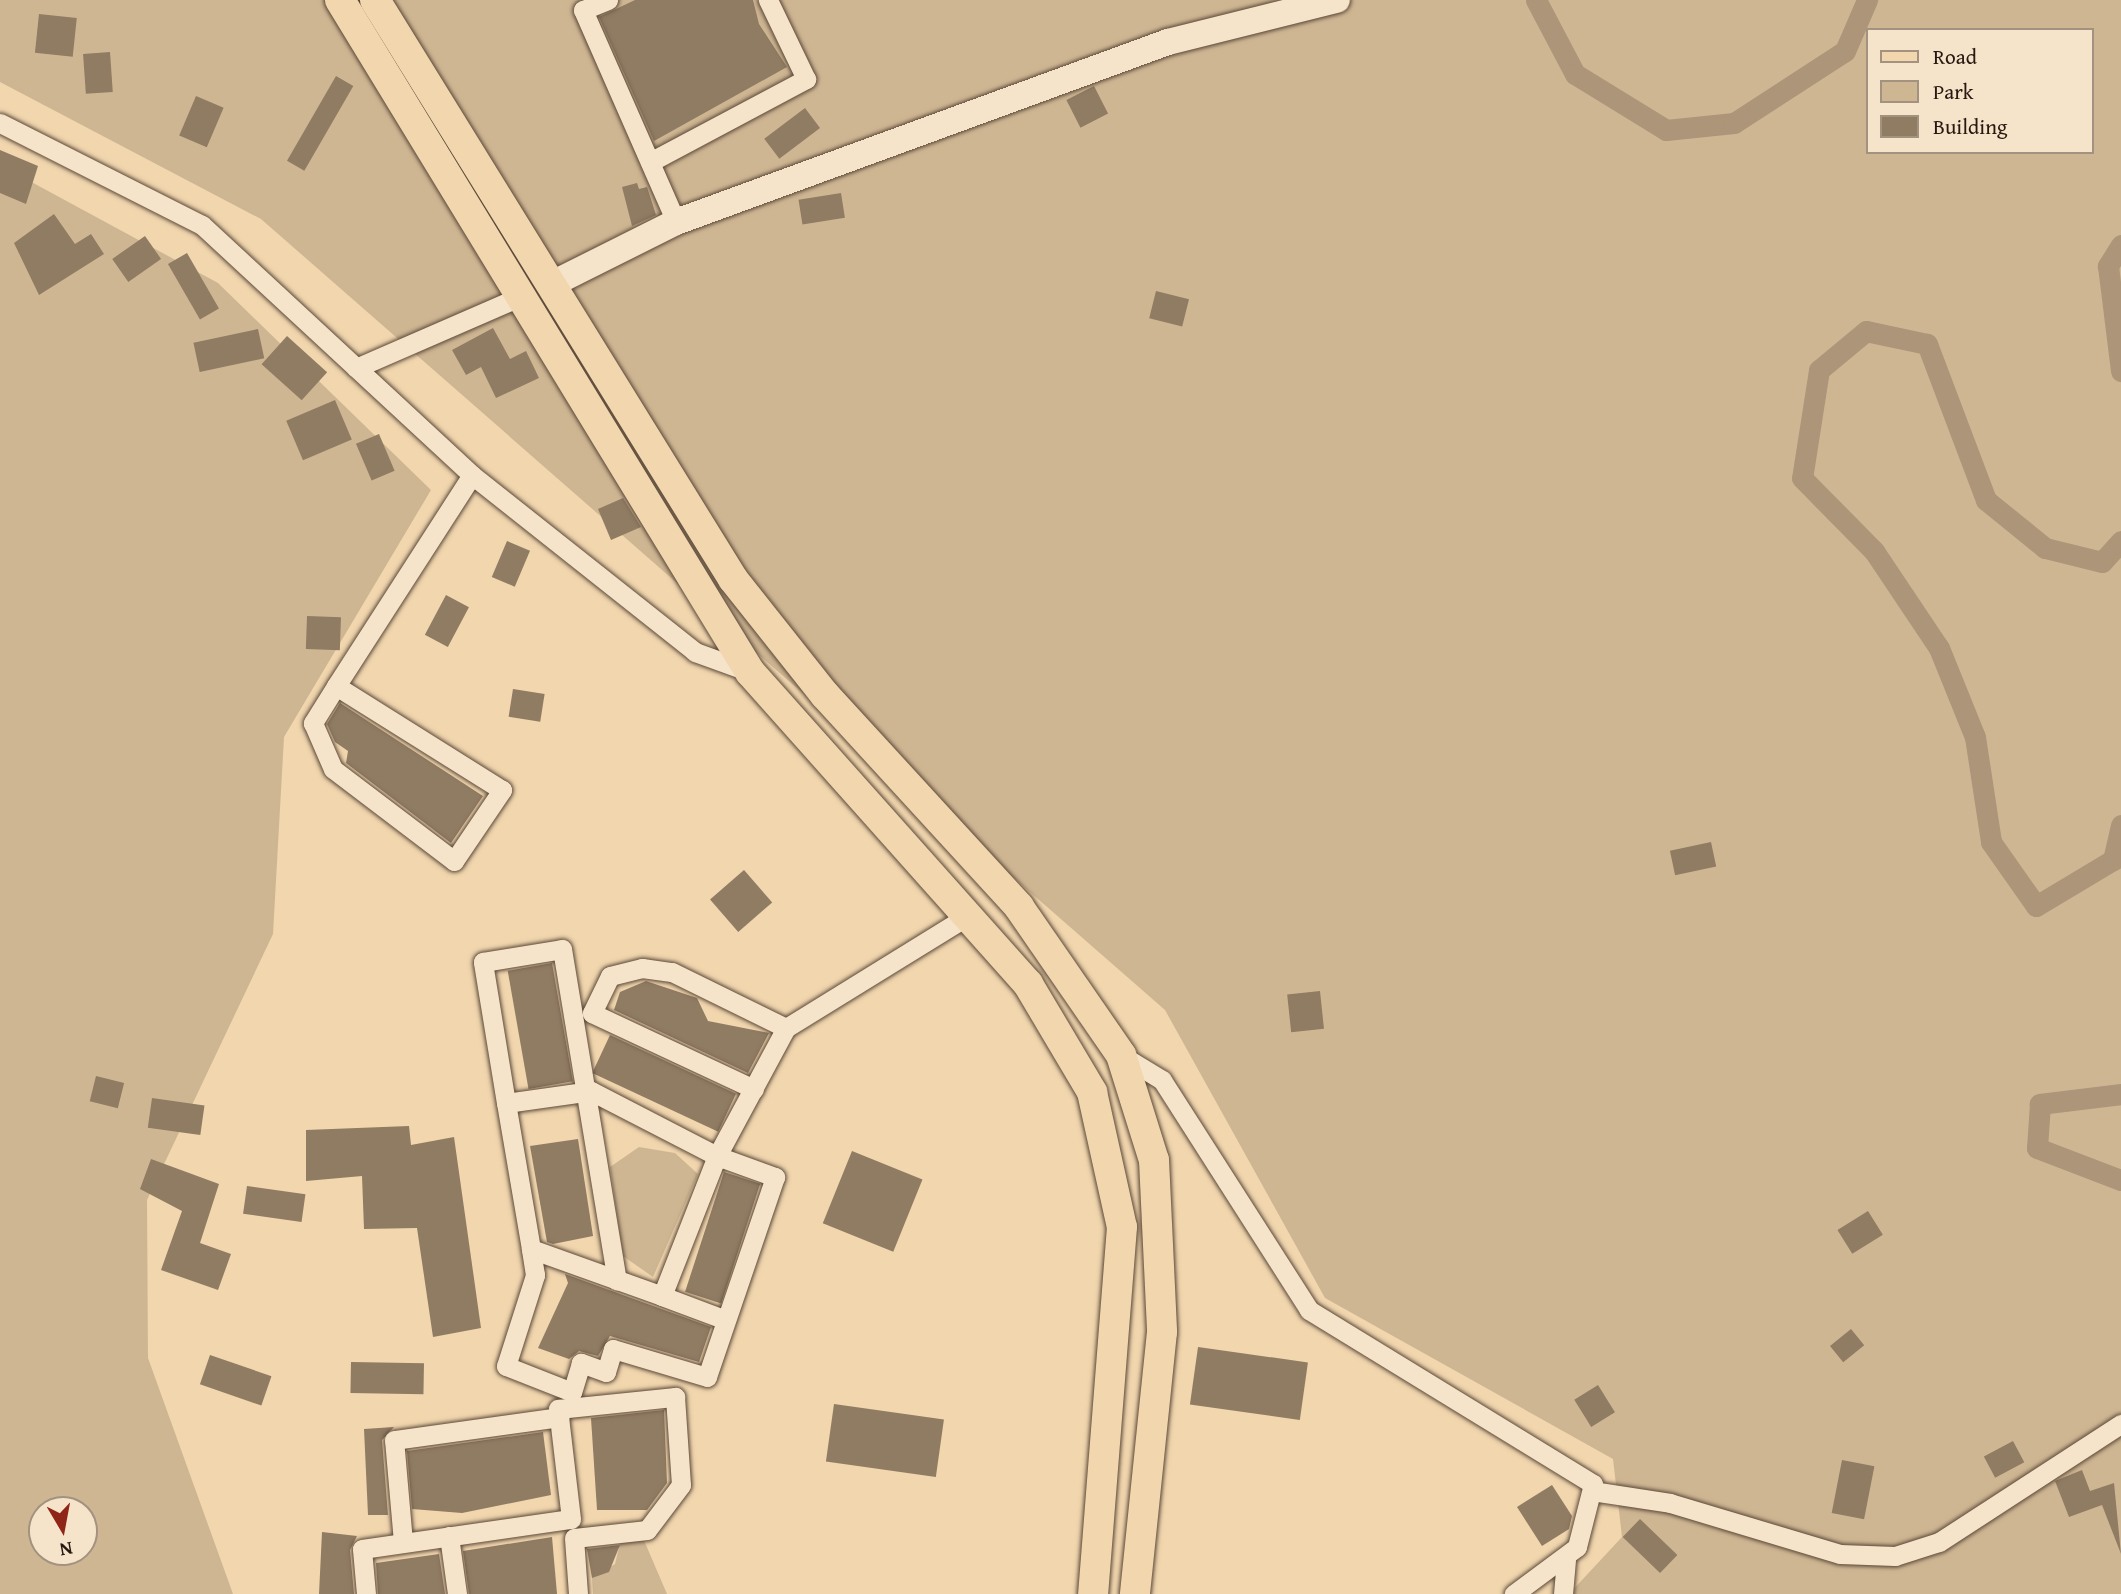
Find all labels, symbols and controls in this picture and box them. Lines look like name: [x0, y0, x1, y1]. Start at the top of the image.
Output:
legend: [1866, 28, 2093, 154]
text: Road: [1933, 41, 1977, 72]
text: Park: [1933, 76, 1974, 107]
text: Building: [1933, 111, 2007, 142]
north arrow: [28, 1496, 98, 1566]
text: N: [58, 1535, 75, 1565]

